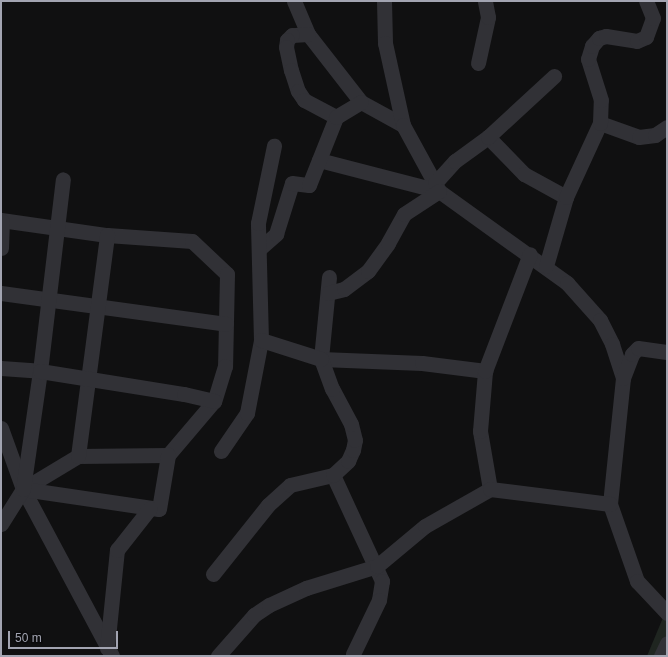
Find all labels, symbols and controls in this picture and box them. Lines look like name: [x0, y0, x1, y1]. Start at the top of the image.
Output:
scale bar: [10, 623, 120, 649]
text: 50 m: [15, 631, 42, 645]

